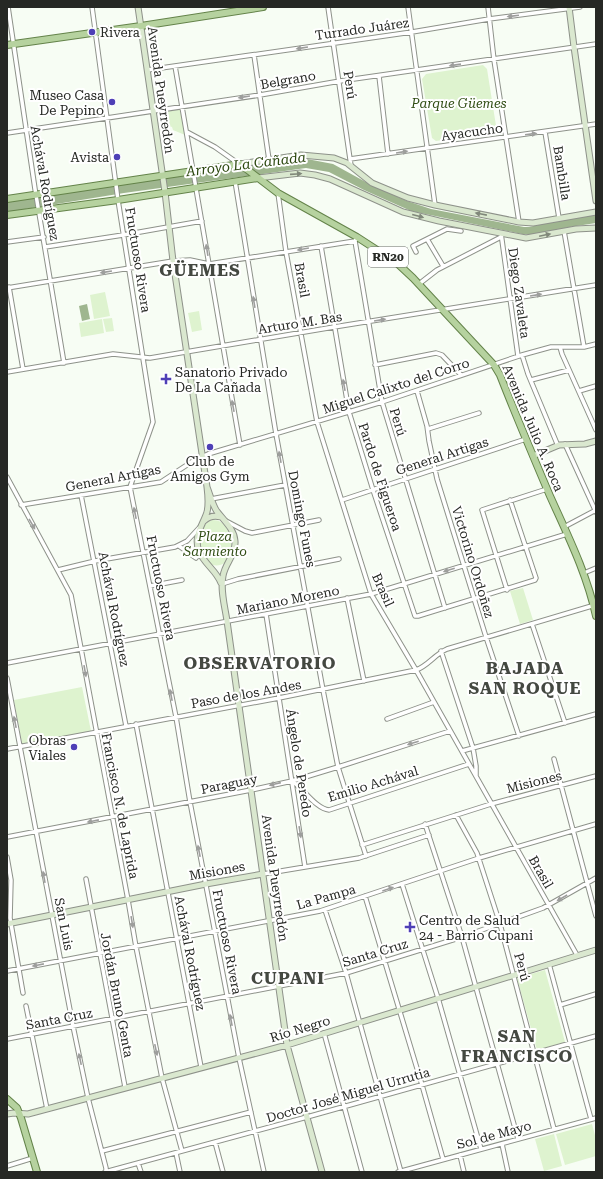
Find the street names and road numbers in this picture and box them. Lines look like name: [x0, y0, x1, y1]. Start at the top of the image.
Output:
street label: Turrado Juárez: [314, 15, 410, 43]
street label: Avenida Pueyrredón: [145, 26, 177, 155]
street label: Belgrano: [259, 68, 317, 92]
street label: Perú: [341, 70, 359, 100]
street label: Ayacucho: [440, 120, 504, 144]
street label: Achával Rodríguez: [28, 124, 62, 242]
street label: Bambilla: [550, 145, 574, 201]
street label: Fructuoso Rivera: [122, 206, 154, 314]
street label: Diego Zavaleta: [505, 246, 533, 340]
road number: RN20: [368, 247, 408, 267]
street label: Brasil: [292, 261, 312, 299]
street label: Arturo M. Bas: [257, 309, 343, 337]
street label: Miguel Calixto del Corro: [321, 355, 471, 417]
street label: Avenida Julio A. Roca: [499, 362, 567, 494]
street label: Perú: [387, 406, 409, 438]
street label: Pardo de Figueroa: [355, 421, 405, 533]
street label: General Artigas: [394, 434, 490, 478]
street label: General Artigas: [64, 461, 162, 495]
street label: Domingo Funes: [285, 469, 319, 569]
street label: Victorino Ordoñez: [449, 504, 497, 620]
street label: Fructuoso Rivera: [143, 534, 179, 642]
street label: Achával Rodríguez: [96, 550, 132, 668]
street label: Brasil: [369, 571, 397, 609]
street label: Mariano Moreno: [235, 583, 341, 617]
street label: Paso de los Andes: [190, 677, 302, 711]
street label: Ángelo de Peredo: [283, 708, 316, 818]
street label: Francisco N. de Laprida: [98, 732, 142, 880]
street label: Emilio Achával: [326, 763, 420, 805]
street label: Misiones: [505, 768, 563, 796]
street label: Paraguay: [199, 771, 259, 797]
street label: Avenida Pueyrredón: [259, 814, 291, 943]
street label: Brasil: [526, 853, 556, 891]
street label: Misiones: [188, 859, 246, 883]
street label: La Pampa: [295, 881, 357, 913]
street label: Fructuoso Rivera: [209, 888, 245, 996]
street label: Achával Rodríguez: [172, 894, 208, 1012]
street label: San Luis: [52, 896, 76, 952]
street label: Jordán Bruno Genta: [98, 931, 136, 1059]
street label: Santa Cruz: [340, 936, 410, 970]
street label: Perú: [511, 951, 533, 983]
street label: Santa Cruz: [24, 1005, 94, 1033]
street label: Río Negro: [268, 1013, 332, 1045]
street label: Doctor José Miguel Urrutia: [264, 1064, 432, 1126]
street label: Sol de Mayo: [455, 1118, 533, 1152]

